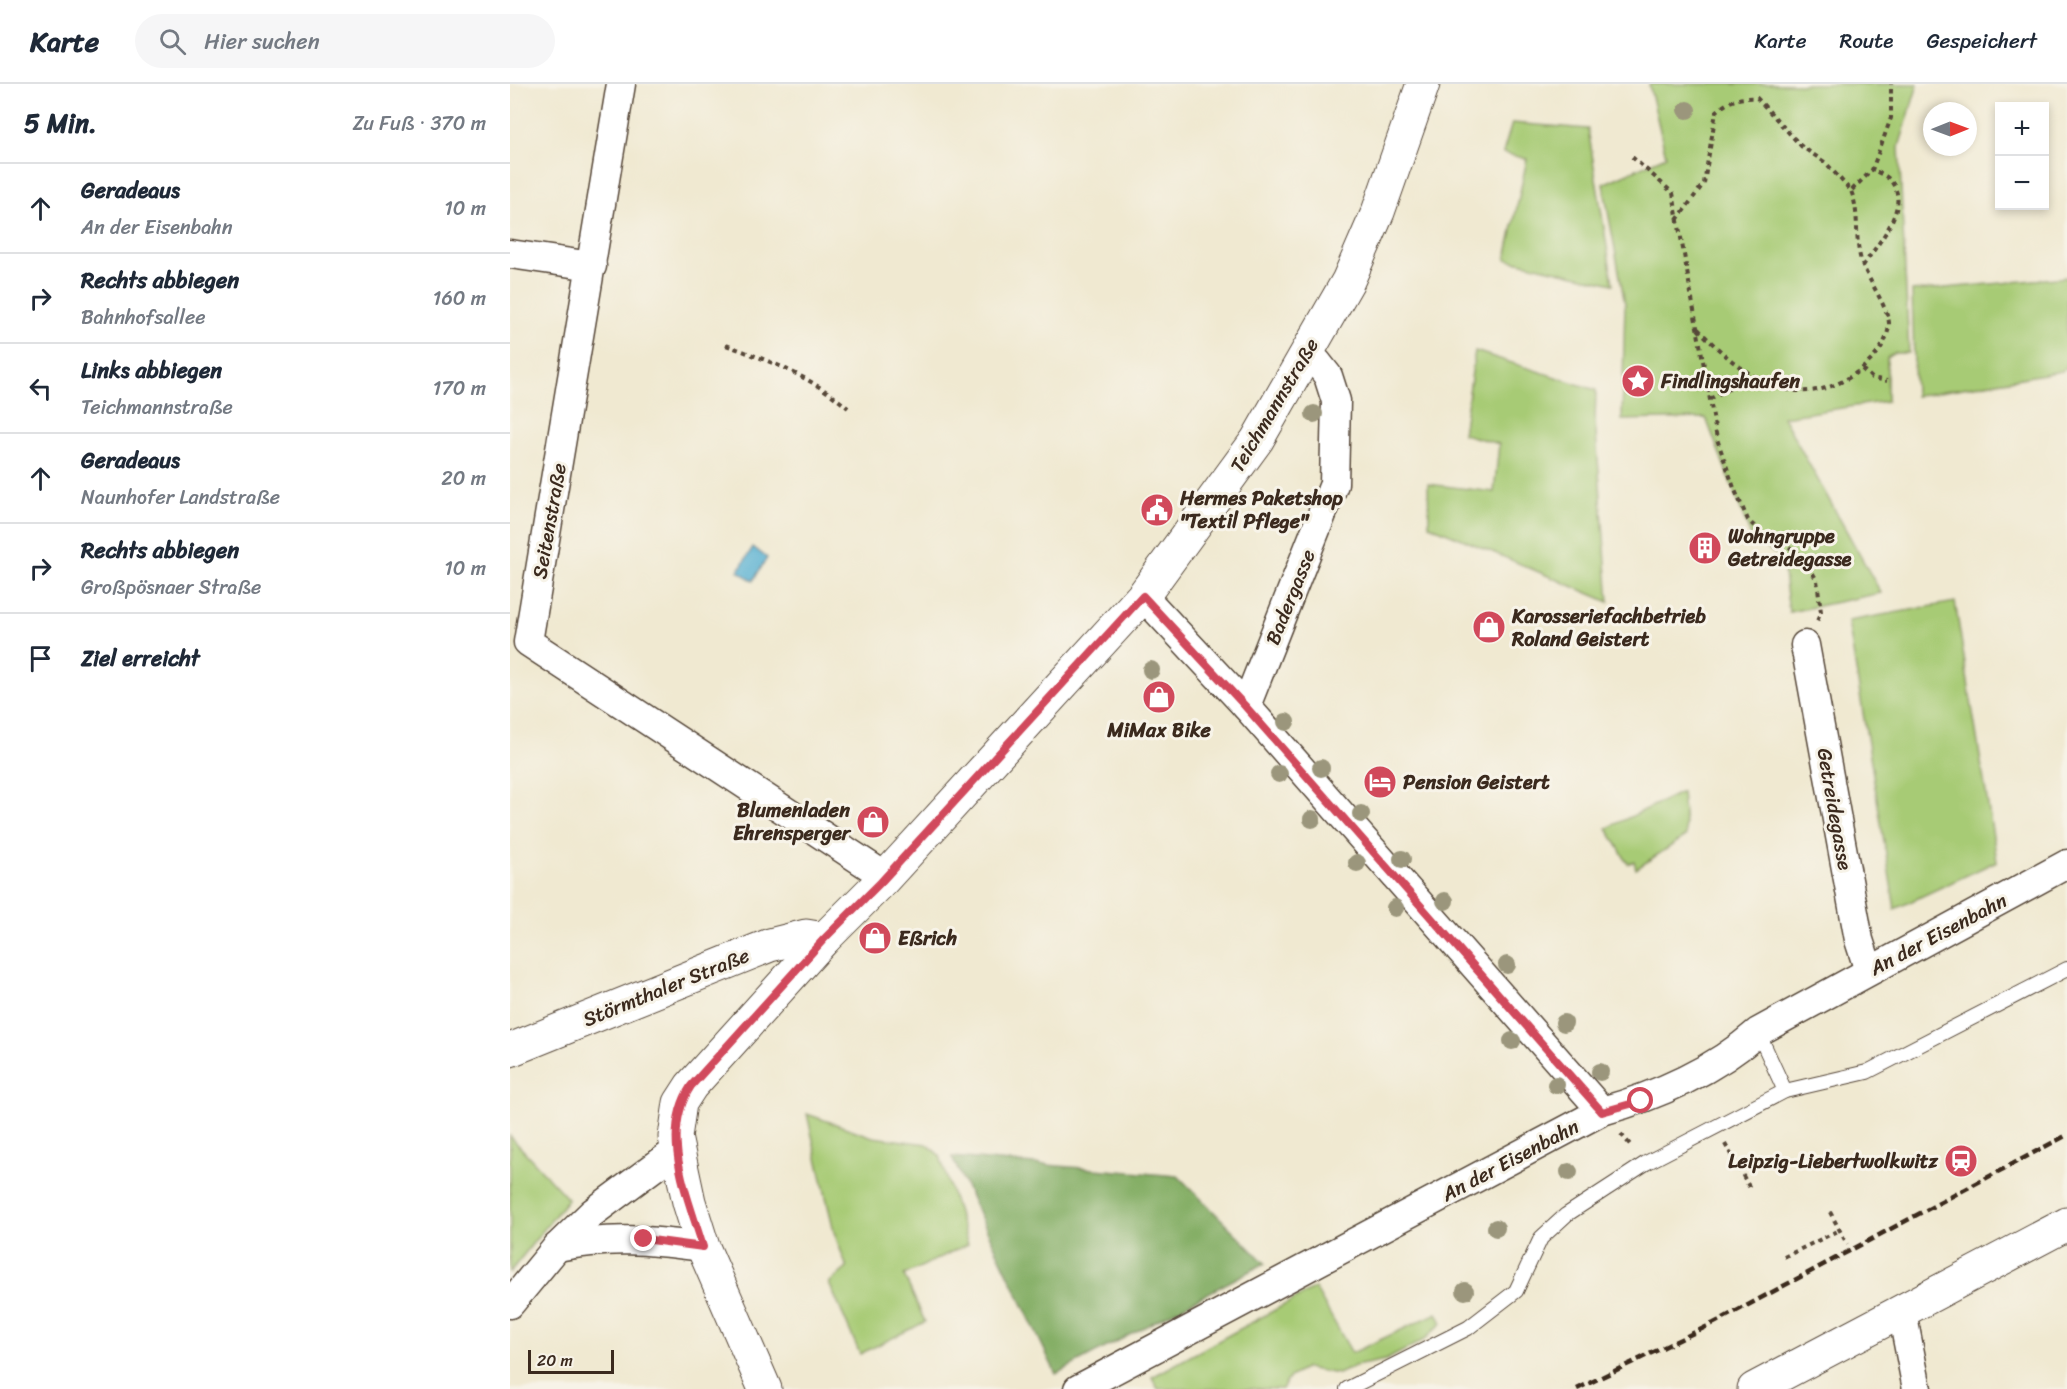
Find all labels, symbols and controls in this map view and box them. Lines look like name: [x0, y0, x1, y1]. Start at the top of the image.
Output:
search box: [135, 14, 555, 68]
text: Karte: [30, 17, 99, 66]
text: Hier suchen: [204, 22, 319, 61]
text: Karte: [1755, 22, 1806, 60]
text: Route: [1839, 22, 1893, 60]
text: Gespeichert: [1926, 22, 2037, 60]
icon: search: [156, 25, 189, 58]
text: 5 Min.: [24, 100, 97, 146]
north arrow: [1923, 102, 1977, 156]
map controls: [1995, 102, 2049, 210]
button: +: [1995, 102, 2049, 156]
text: Zu Fuß · 370 m: [352, 106, 486, 141]
button: −: [1995, 156, 2049, 210]
text: Geradeaus: [81, 171, 180, 210]
text: 10 m: [444, 191, 486, 226]
icon: ahead: [24, 192, 57, 225]
text: An der Eisenbahn: [81, 210, 233, 245]
text: Rechts abbiegen: [81, 261, 239, 300]
text: 160 m: [433, 281, 486, 316]
icon: right: [24, 282, 57, 315]
text: Bahnhofsallee: [81, 300, 206, 335]
street label: Teichmannstraße: [1220, 331, 1329, 479]
text: Links abbiegen: [81, 351, 222, 390]
place icon: Findlingshaufen: [1620, 363, 1656, 399]
place label: Findlingshaufen: [1660, 364, 1800, 399]
text: 170 m: [433, 371, 486, 406]
icon: left: [24, 372, 57, 405]
text: Teichmannstraße: [81, 390, 233, 425]
text: Geradeaus: [81, 441, 180, 480]
text: 20 m: [441, 461, 486, 496]
street label: Seitenstraße: [522, 461, 577, 582]
icon: ahead: [24, 462, 57, 495]
text: Naunhofer Landstraße: [81, 480, 280, 515]
place label: Hermes Paketshop "Textil Pflege": [1179, 481, 1343, 539]
public building icon: Hermes Paketshop "Textil Pflege": [1139, 492, 1175, 528]
place label: Wohngruppe Getreidegasse: [1727, 519, 1852, 577]
building icon: Wohngruppe Getreidegasse: [1687, 530, 1723, 566]
text: Rechts abbiegen: [81, 531, 239, 570]
street label: Badergasse: [1255, 544, 1326, 650]
text: 10 m: [444, 551, 486, 586]
icon: right: [24, 552, 57, 585]
text: Großpösnaer Straße: [81, 570, 261, 605]
place label: Karosseriefachbetrieb Roland Geistert: [1511, 599, 1706, 657]
shop icon: Karosseriefachbetrieb Roland Geistert: [1471, 609, 1507, 645]
text: Ziel erreicht: [81, 639, 200, 678]
icon: arrive: [24, 642, 57, 675]
shop icon: MiMax Bike: [1141, 679, 1177, 715]
place label: MiMax Bike: [1106, 713, 1212, 748]
street label: Getreidegasse: [1807, 745, 1863, 873]
hotel icon: Pension Geistert: [1362, 764, 1398, 800]
place label: Pension Geistert: [1403, 765, 1550, 800]
place label: Blumenladen Ehrensperger: [733, 793, 852, 851]
shop icon: Blumenladen Ehrensperger: [855, 804, 891, 840]
street label: An der Eisenbahn: [1862, 883, 2014, 986]
shop icon: Eßrich: [857, 920, 893, 956]
place label: Eßrich: [898, 921, 958, 956]
street label: Störmthaler Straße: [577, 938, 755, 1037]
route start: [1627, 1087, 1653, 1113]
street label: An der Eisenbahn: [1434, 1109, 1586, 1212]
station icon: Leipzig-Liebertwolkwitz: [1943, 1143, 1979, 1179]
place label: Leipzig-Liebertwolkwitz: [1728, 1144, 1938, 1179]
route end: [630, 1225, 656, 1251]
text: 20 m: [537, 1346, 573, 1375]
scale bar: [528, 1347, 614, 1374]

